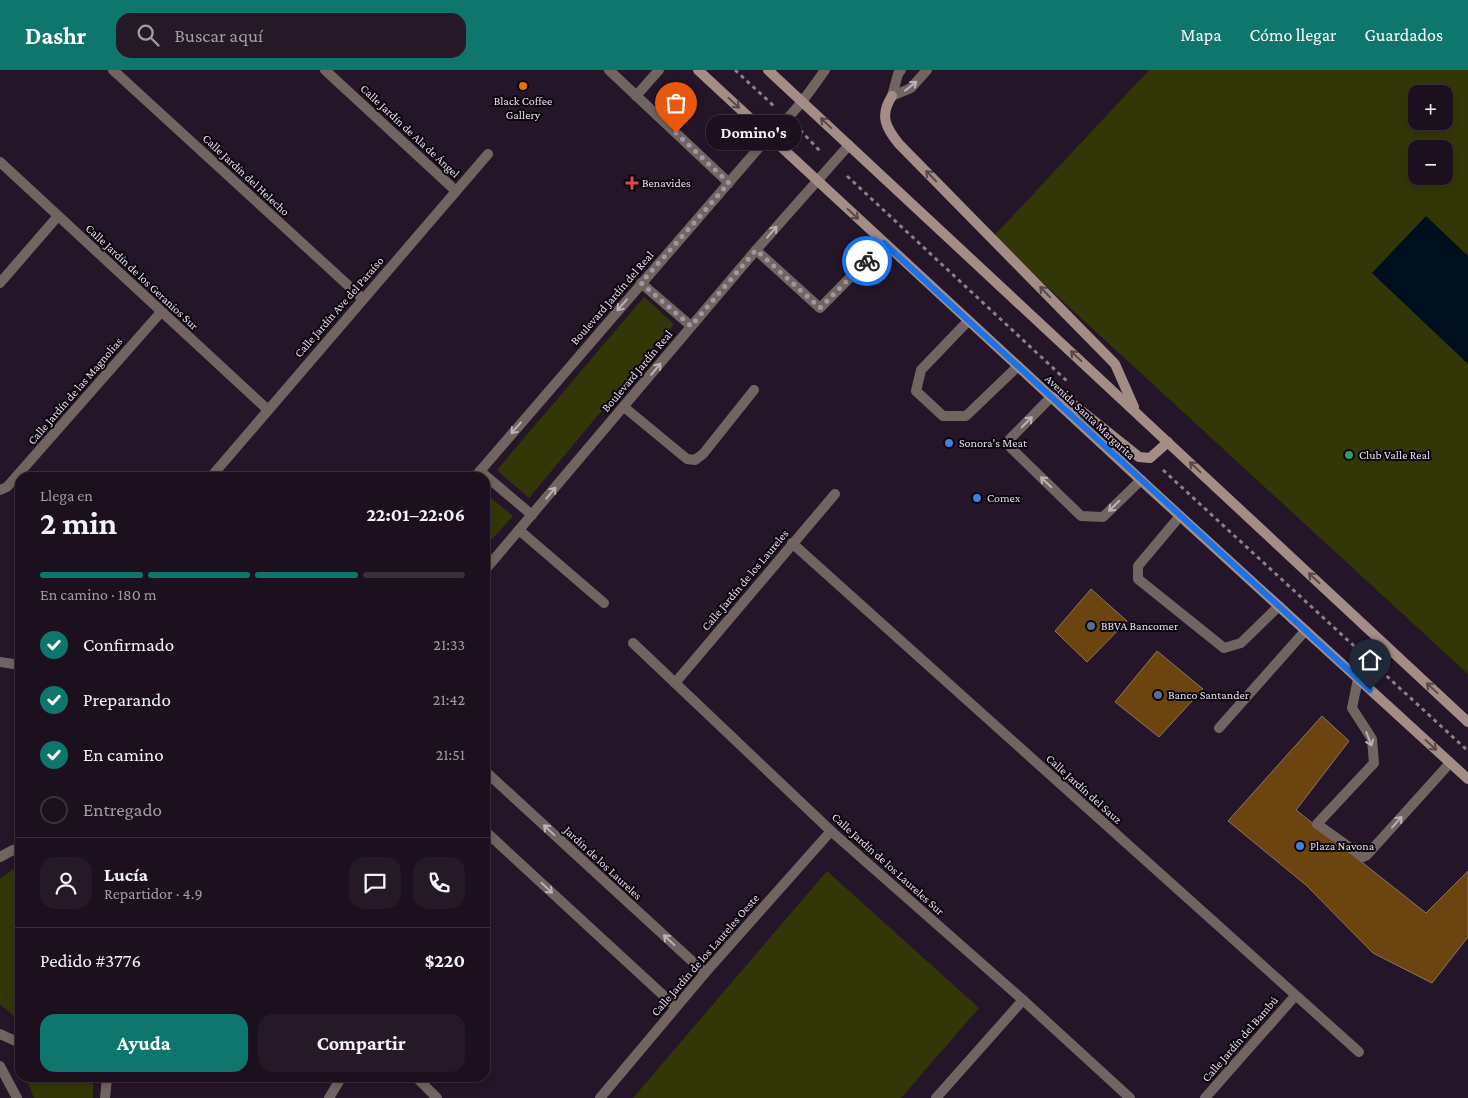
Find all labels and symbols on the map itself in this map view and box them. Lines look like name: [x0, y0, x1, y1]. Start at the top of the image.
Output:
marker: Black Coffee Gallery: [517, 80, 529, 92]
one-way arrow: [905, 80, 918, 91]
street label: Calle Jardín de Ala de Ángel: [357, 81, 463, 181]
pin: [655, 82, 697, 133]
place label: Black Coffee Gallery: [494, 94, 552, 122]
one-way arrow: [727, 97, 740, 109]
callout: Domino's: [706, 116, 801, 150]
one-way arrow: [820, 117, 833, 129]
street label: Calle Jardín del Helecho: [200, 131, 292, 219]
one-way arrow: [925, 170, 937, 183]
place label: Benavides: [642, 176, 691, 190]
marker: Benavides: [626, 177, 638, 189]
one-way arrow: [846, 208, 859, 220]
street label: Calle Jardín de los Geranios Sur: [83, 221, 202, 333]
one-way arrow: [766, 226, 777, 239]
courier: [842, 236, 892, 286]
street label: Boulevard Jardín del Real: [567, 248, 657, 348]
street label: Calle Jardín Ave del Paraíso: [291, 254, 387, 360]
one-way arrow: [1039, 286, 1051, 299]
one-way arrow: [617, 298, 628, 311]
street label: Boulevard Jardín Real: [599, 327, 675, 415]
street label: Calle Jardín de las Magnolias: [25, 334, 126, 447]
one-way arrow: [1069, 350, 1082, 362]
one-way arrow: [650, 363, 661, 376]
street label: Avenida Santa Margarita: [1042, 372, 1138, 463]
one-way arrow: [1021, 415, 1033, 428]
one-way arrow: [511, 422, 522, 435]
place label: Sonora's Meat: [959, 436, 1028, 450]
marker: Sonora's Meat: [943, 437, 955, 449]
place label: Club Valle Real: [1359, 448, 1430, 462]
marker: Club Valle Real: [1343, 449, 1355, 461]
one-way arrow: [1188, 461, 1201, 473]
one-way arrow: [1040, 476, 1053, 488]
one-way arrow: [545, 487, 556, 500]
place label: Comex: [987, 491, 1021, 505]
marker: Comex: [971, 492, 983, 504]
one-way arrow: [1108, 500, 1121, 512]
street label: Calle Jardín de los Laureles: [699, 526, 792, 633]
one-way arrow: [1307, 572, 1320, 584]
place label: BBVA Bancomer: [1101, 619, 1179, 633]
marker: BBVA Bancomer: [1085, 620, 1097, 632]
pin: [1349, 639, 1391, 690]
one-way arrow: [1426, 683, 1439, 694]
place label: Banco Santander: [1168, 688, 1250, 702]
marker: Banco Santander: [1152, 689, 1164, 701]
one-way arrow: [1365, 731, 1374, 746]
one-way arrow: [1424, 739, 1437, 751]
street label: Calle Jardín del Sauz: [1043, 751, 1125, 827]
street label: Calle Jardín de los Laureles Sur: [829, 810, 948, 919]
one-way arrow: [1391, 815, 1402, 828]
street label: Jardín de los Laureles: [560, 823, 645, 903]
one-way arrow: [542, 824, 555, 836]
place label: Plaza Navona: [1310, 839, 1375, 853]
marker: Plaza Navona: [1294, 840, 1306, 852]
one-way arrow: [540, 882, 553, 894]
street label: Calle Jardín de los Laureles Oeste: [648, 891, 762, 1019]
one-way arrow: [662, 934, 675, 946]
street label: Calle Jardín del Bambú: [1199, 993, 1281, 1085]

